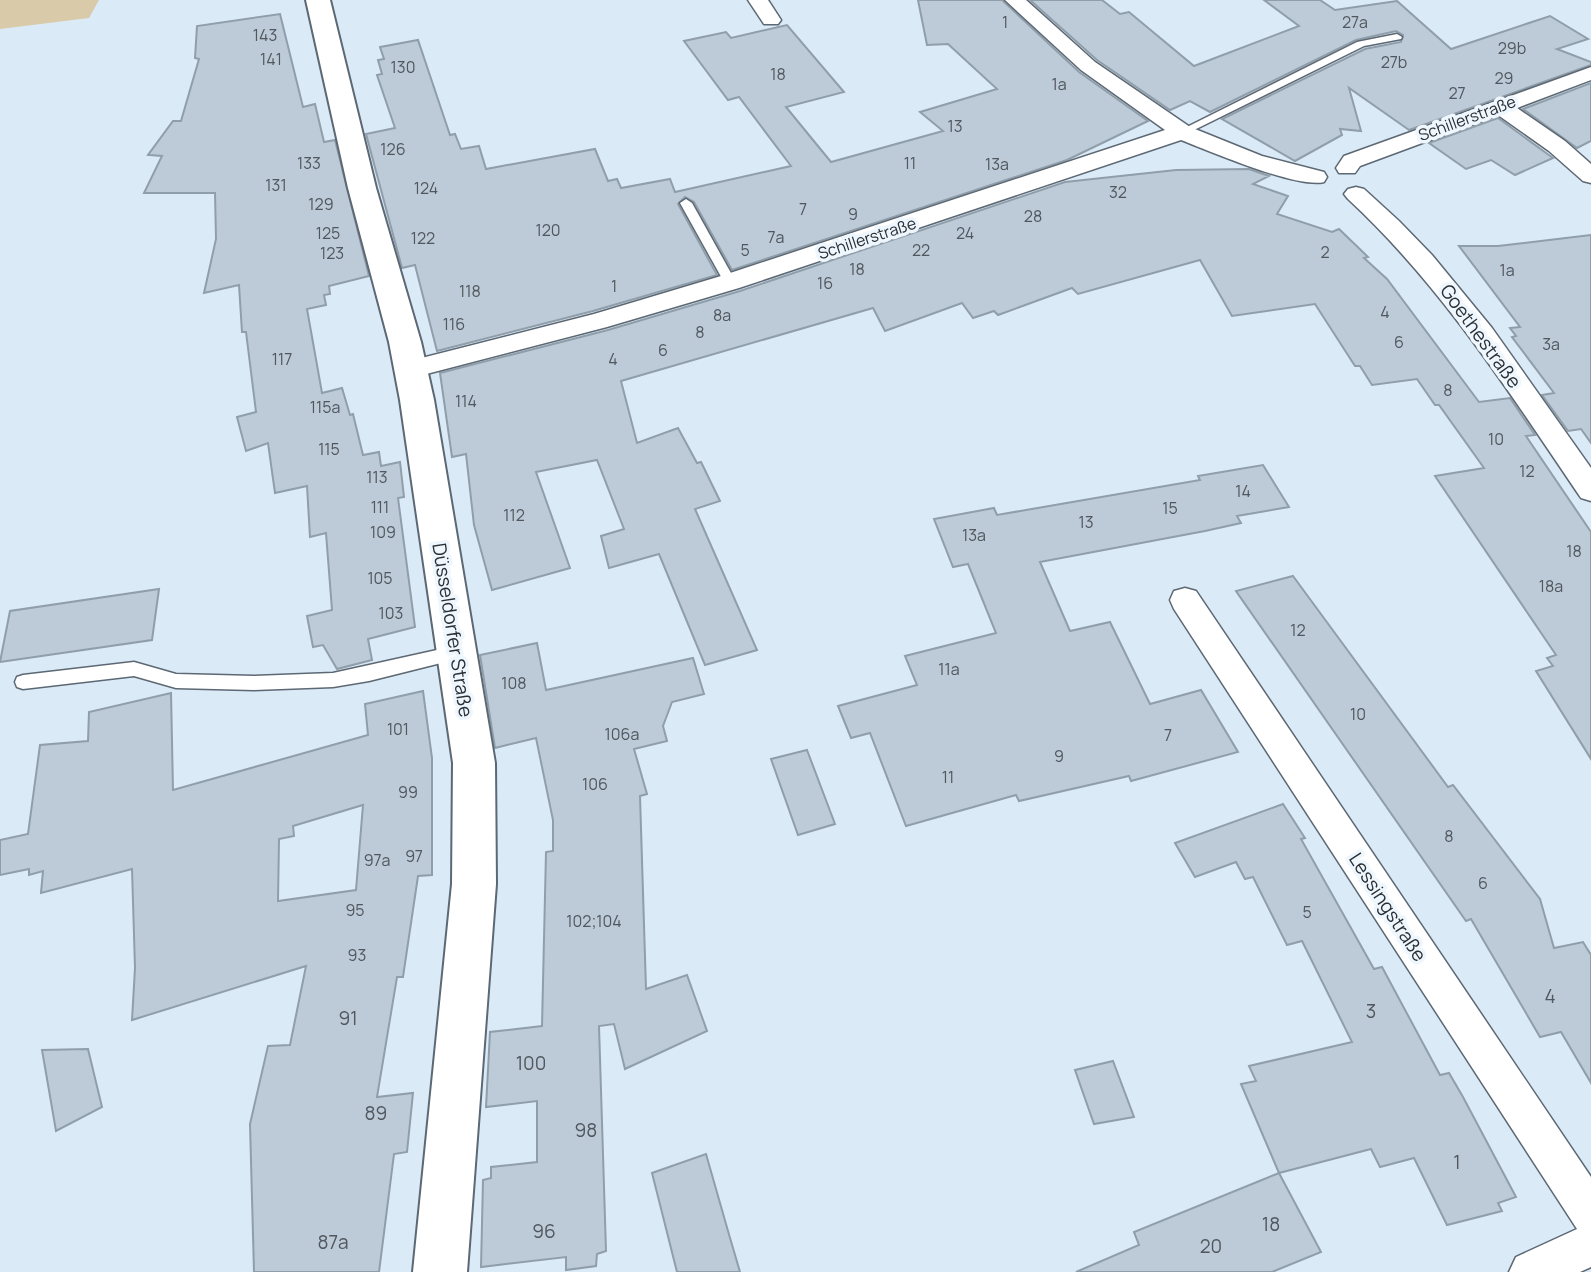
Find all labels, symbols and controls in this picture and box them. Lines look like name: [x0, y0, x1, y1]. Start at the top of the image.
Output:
house number: 1: [1002, 11, 1008, 33]
house number: 27a: [1342, 11, 1368, 33]
house number: 143: [253, 24, 277, 46]
house number: 29b: [1498, 37, 1526, 59]
house number: 141: [260, 48, 282, 70]
house number: 27b: [1381, 51, 1407, 73]
house number: 130: [391, 56, 415, 78]
house number: 18: [770, 63, 786, 85]
house number: 29: [1494, 67, 1514, 89]
house number: 1a: [1051, 73, 1067, 95]
house number: 27: [1448, 82, 1466, 104]
street label: Schillerstraße: [1415, 90, 1519, 146]
house number: 13: [947, 115, 963, 137]
house number: 126: [380, 138, 406, 160]
house number: 133: [297, 152, 321, 174]
house number: 11: [904, 152, 916, 174]
house number: 13a: [985, 153, 1009, 175]
house number: 131: [265, 174, 287, 196]
house number: 124: [414, 177, 438, 199]
house number: 32: [1109, 181, 1127, 203]
house number: 129: [308, 193, 334, 215]
house number: 7: [799, 198, 807, 220]
house number: 9: [848, 203, 858, 225]
house number: 28: [1024, 205, 1042, 227]
street label: Schillerstraße: [815, 212, 919, 264]
house number: 120: [535, 219, 561, 241]
house number: 125: [316, 222, 340, 244]
house number: 24: [956, 222, 974, 244]
house number: 7a: [768, 226, 784, 248]
house number: 122: [411, 227, 435, 249]
house number: 5: [740, 239, 750, 261]
house number: 22: [912, 239, 930, 261]
house number: 2: [1320, 241, 1330, 263]
house number: 123: [320, 242, 344, 264]
house number: 18: [849, 258, 865, 280]
house number: 1a: [1499, 259, 1515, 281]
house number: 16: [817, 272, 833, 294]
house number: 1: [611, 275, 617, 297]
street label: Goethestraße: [1434, 279, 1528, 393]
house number: 118: [459, 280, 481, 302]
house number: 4: [1380, 301, 1390, 323]
house number: 8a: [713, 304, 731, 326]
house number: 116: [443, 313, 465, 335]
house number: 8: [695, 321, 705, 343]
house number: 6: [1394, 331, 1404, 353]
house number: 3a: [1542, 333, 1560, 355]
house number: 6: [658, 339, 668, 361]
house number: 117: [272, 348, 292, 370]
house number: 4: [608, 348, 618, 370]
house number: 8: [1443, 379, 1453, 401]
house number: 114: [455, 390, 477, 412]
house number: 115a: [310, 396, 340, 418]
house number: 10: [1488, 428, 1504, 450]
house number: 115: [318, 438, 340, 460]
house number: 12: [1519, 460, 1535, 482]
house number: 113: [366, 466, 388, 488]
house number: 14: [1235, 480, 1251, 502]
house number: 111: [371, 496, 389, 518]
house number: 15: [1162, 497, 1178, 519]
house number: 112: [503, 504, 525, 526]
house number: 13: [1078, 511, 1094, 533]
house number: 109: [370, 521, 396, 543]
house number: 13a: [962, 524, 986, 546]
house number: 18: [1566, 540, 1582, 562]
street label: Düsseldorfer Straße: [426, 541, 480, 719]
house number: 105: [367, 567, 393, 589]
house number: 18a: [1539, 575, 1563, 597]
house number: 103: [379, 602, 403, 624]
house number: 12: [1290, 619, 1306, 641]
house number: 11a: [938, 658, 960, 680]
house number: 108: [501, 672, 527, 694]
house number: 10: [1350, 703, 1366, 725]
house number: 101: [387, 718, 409, 740]
house number: 106a: [605, 723, 639, 745]
house number: 7: [1164, 724, 1172, 746]
house number: 9: [1054, 745, 1064, 767]
house number: 11: [942, 766, 954, 788]
house number: 106: [582, 773, 608, 795]
house number: 99: [398, 781, 418, 803]
house number: 8: [1444, 825, 1454, 847]
house number: 97: [405, 845, 423, 867]
street label: Lessingstraße: [1343, 848, 1433, 966]
house number: 97a: [364, 849, 390, 871]
house number: 6: [1478, 872, 1488, 894]
house number: 95: [345, 899, 365, 921]
house number: 5: [1302, 901, 1312, 923]
house number: 102;104: [566, 910, 622, 932]
house number: 93: [348, 944, 366, 966]
house number: 4: [1544, 983, 1556, 1009]
house number: 3: [1366, 998, 1376, 1024]
house number: 91: [338, 1005, 358, 1031]
house number: 100: [516, 1050, 546, 1076]
house number: 89: [365, 1100, 387, 1126]
house number: 98: [575, 1117, 597, 1143]
house number: 1: [1453, 1149, 1461, 1175]
house number: 18: [1262, 1211, 1280, 1237]
house number: 96: [532, 1218, 556, 1244]
house number: 87a: [317, 1229, 349, 1255]
house number: 20: [1200, 1233, 1222, 1259]

